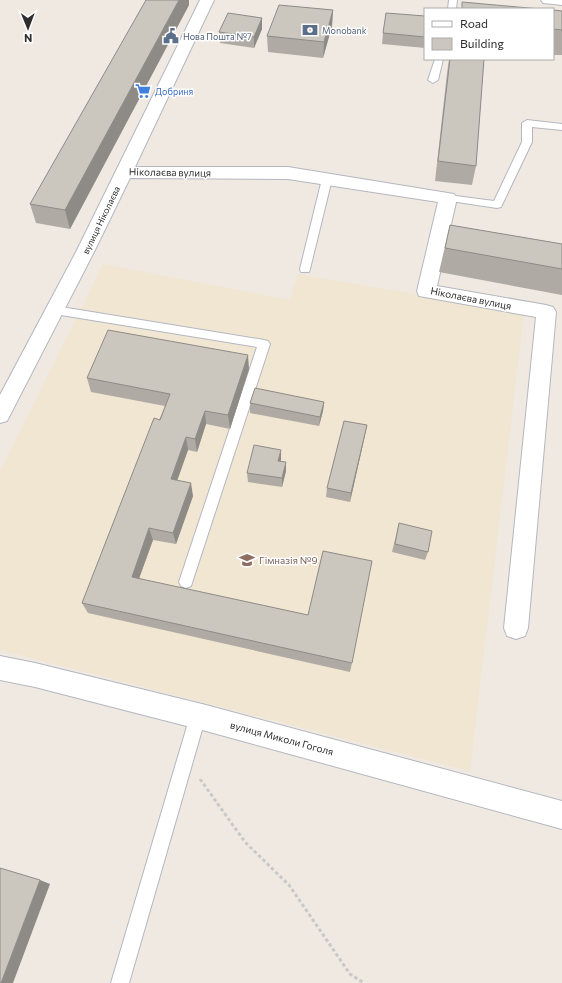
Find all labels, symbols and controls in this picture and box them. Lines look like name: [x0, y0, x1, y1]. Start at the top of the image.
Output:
north arrow: [8, 8, 48, 48]
legend: [424, 8, 554, 60]
text: Road: [460, 16, 488, 30]
bank icon: Monobank: [301, 21, 319, 39]
place label: Monobank: [322, 25, 367, 36]
public building icon: Нова Пошта №7: [162, 27, 180, 45]
place label: Нова Пошта №7: [183, 31, 252, 42]
text: N: [24, 32, 32, 45]
text: Building: [460, 36, 504, 50]
supermarket icon: Добриня: [134, 82, 152, 100]
place label: Добриня: [155, 86, 193, 97]
street label: Ніколаєва вулиця: [129, 165, 211, 179]
street label: вулиця Ніколаєва: [80, 184, 122, 256]
street label: Ніколаєва вулиця: [430, 284, 512, 312]
school or university icon: Гімназія №9: [238, 551, 256, 569]
place label: Гімназія №9: [259, 554, 318, 566]
street label: вулиця Миколи Гоголя: [229, 718, 335, 758]

